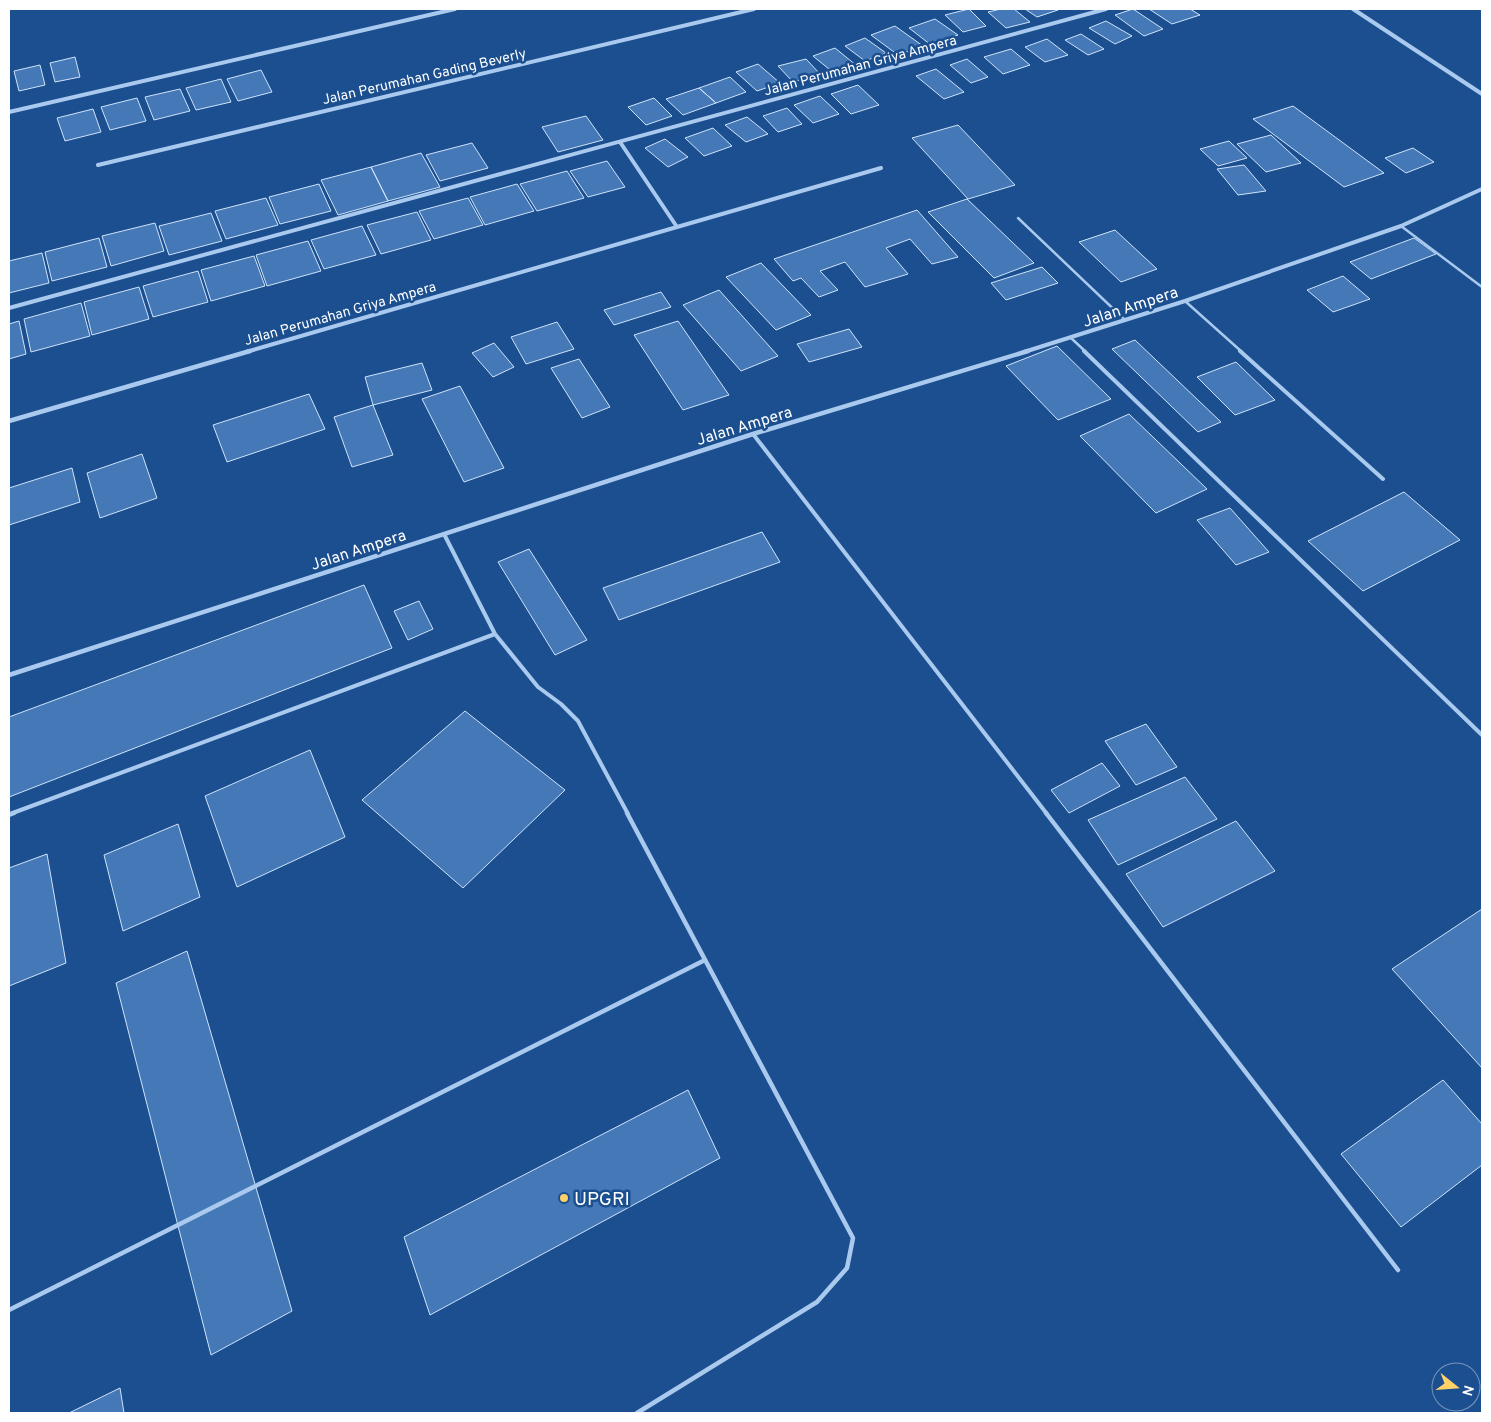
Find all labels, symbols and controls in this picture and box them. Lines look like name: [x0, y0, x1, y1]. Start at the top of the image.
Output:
street label: Jalan Perumahan Griya Ampera: [762, 33, 959, 100]
street label: Jalan Perumahan Gading Beverly: [321, 46, 528, 109]
street label: Jalan Perumahan Griya Ampera: [243, 279, 438, 350]
street label: Jalan Ampera: [1080, 283, 1181, 333]
street label: Jalan Ampera: [694, 403, 795, 451]
street label: Jalan Ampera: [308, 526, 409, 576]
place label: UPGRI: [574, 1188, 630, 1212]
marker: UPGRI: [558, 1192, 570, 1204]
north arrow: [1431, 1362, 1481, 1412]
text: N: [1457, 1383, 1477, 1398]

